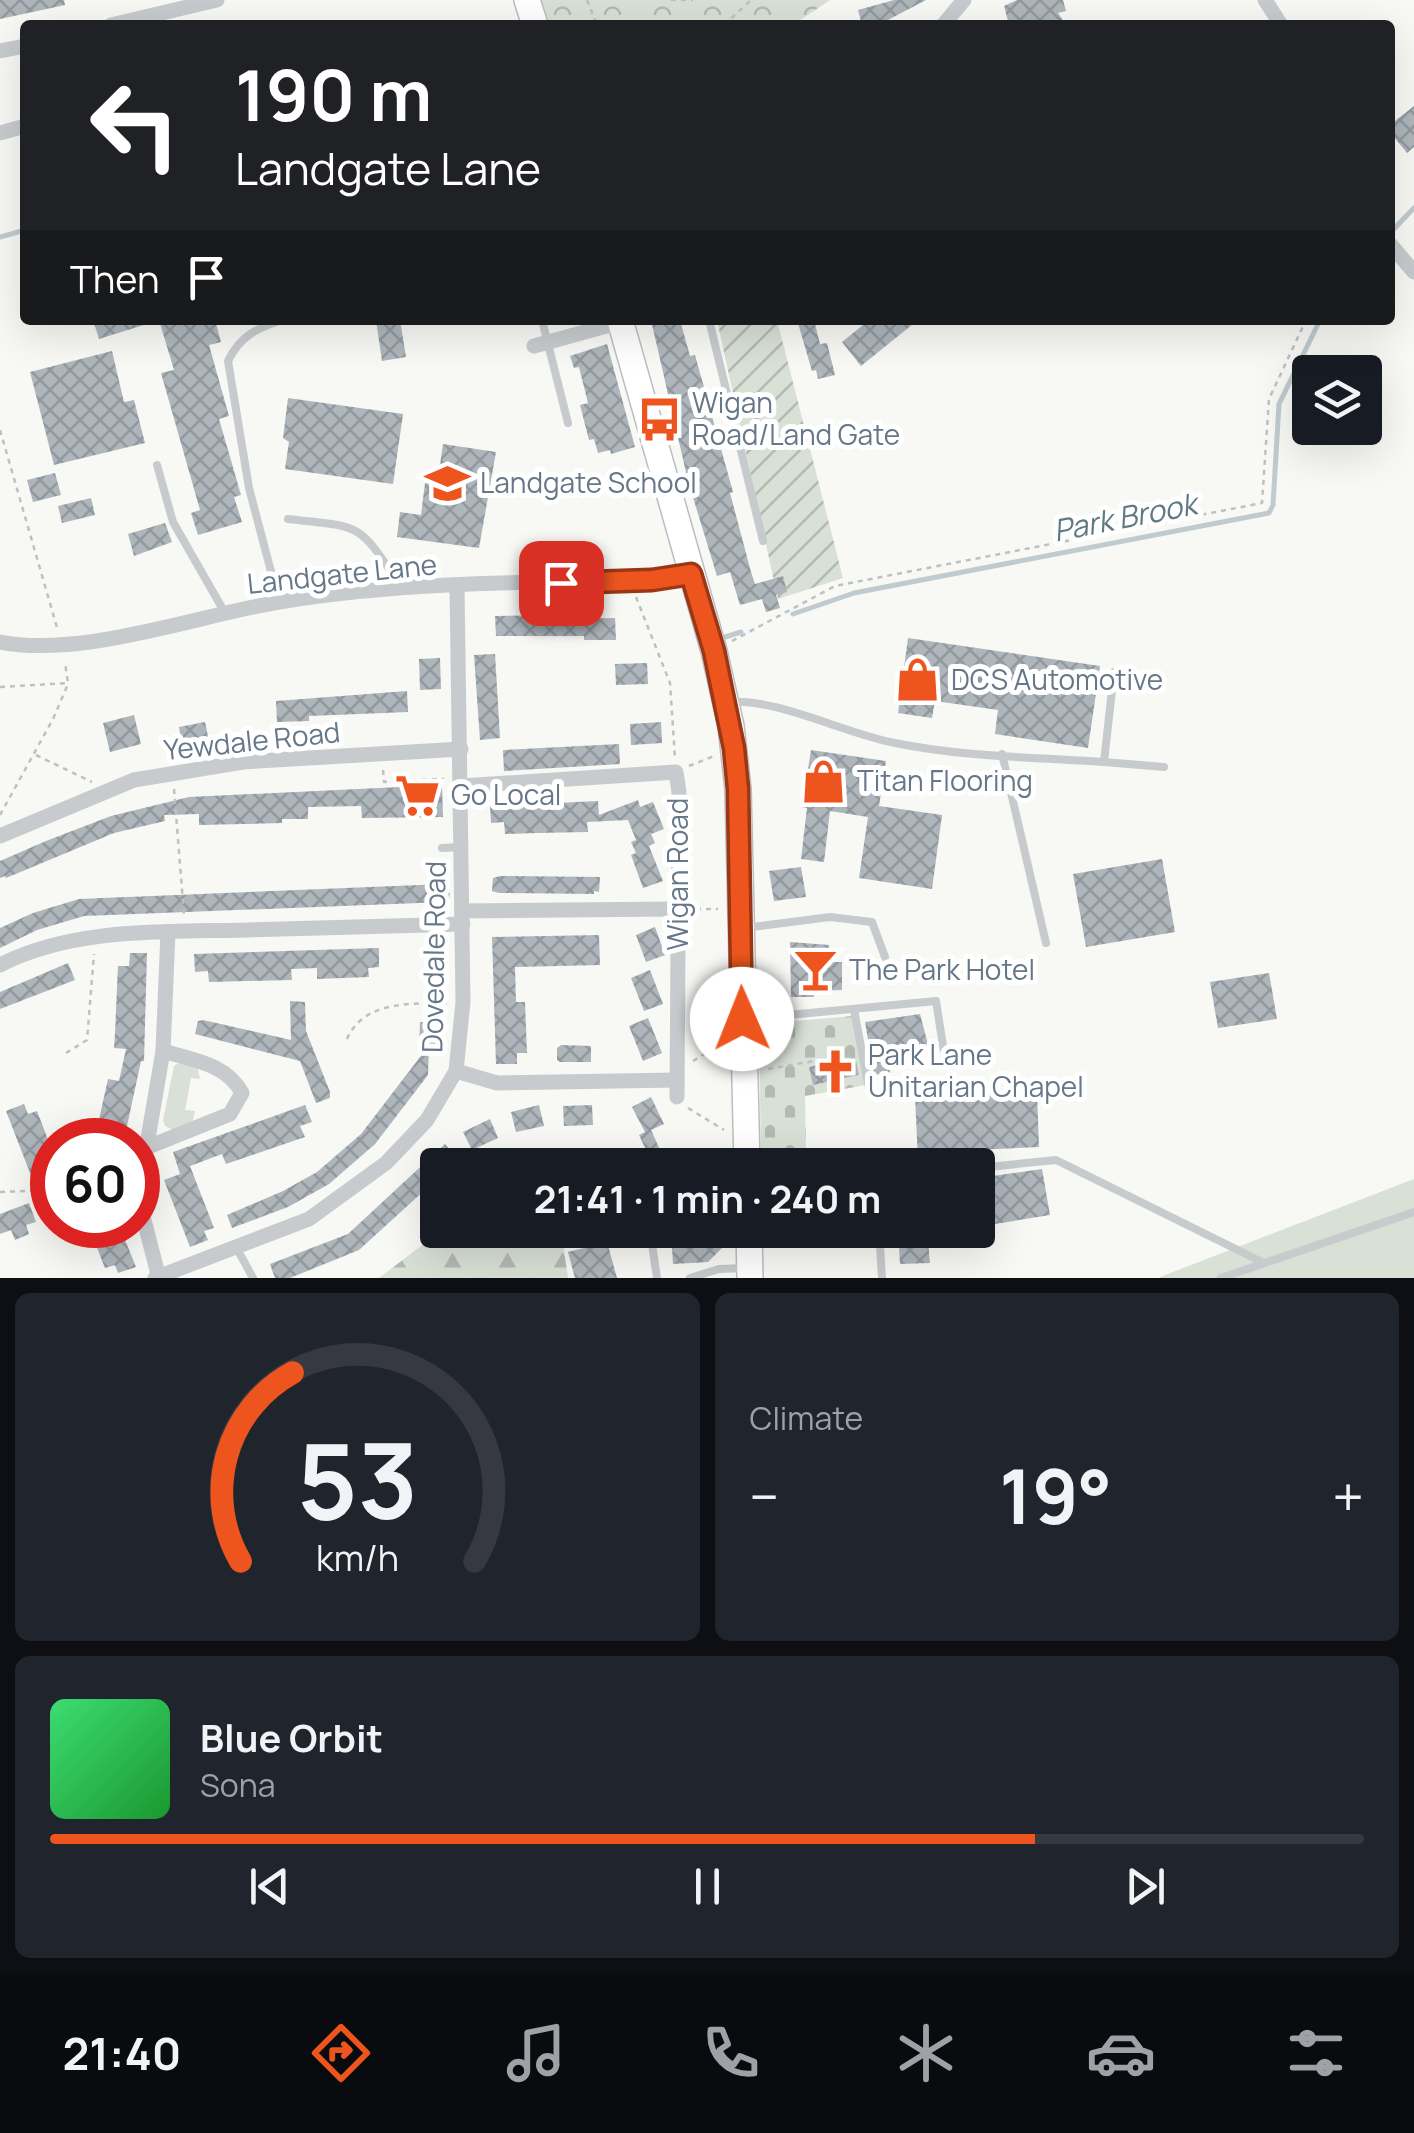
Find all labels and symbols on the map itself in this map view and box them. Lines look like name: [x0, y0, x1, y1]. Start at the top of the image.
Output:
place label: Wigan Road/Land Gate: [692, 383, 900, 453]
bus stop icon: Wigan Road/Land Gate: [635, 395, 683, 443]
school or university icon: Landgate School: [423, 459, 471, 507]
place label: Landgate School: [480, 463, 697, 501]
water label: Park Brook: [1050, 482, 1204, 550]
pin: [519, 541, 604, 626]
street label: Landgate Lane: [245, 544, 439, 602]
shop icon: DCS Automotive: [894, 656, 942, 704]
place label: DCS Automotive: [951, 660, 1163, 698]
street label: Yewdale Road: [162, 712, 342, 768]
shop icon: Titan Flooring: [800, 757, 848, 805]
place label: Titan Flooring: [857, 761, 1033, 799]
supermarket icon: Go Local: [394, 771, 442, 819]
place label: Go Local: [451, 775, 561, 813]
street label: Wigan Road: [658, 798, 696, 950]
street label: Dovedale Road: [412, 861, 454, 1053]
bar icon: The Park Hotel: [792, 946, 840, 994]
place label: The Park Hotel: [849, 950, 1035, 988]
position arrow: [690, 967, 794, 1071]
place label: Park Lane Unitarian Chapel: [868, 1035, 1084, 1105]
church icon: Park Lane Unitarian Chapel: [811, 1047, 859, 1095]
speed limit sign: 60: [30, 1118, 160, 1248]

